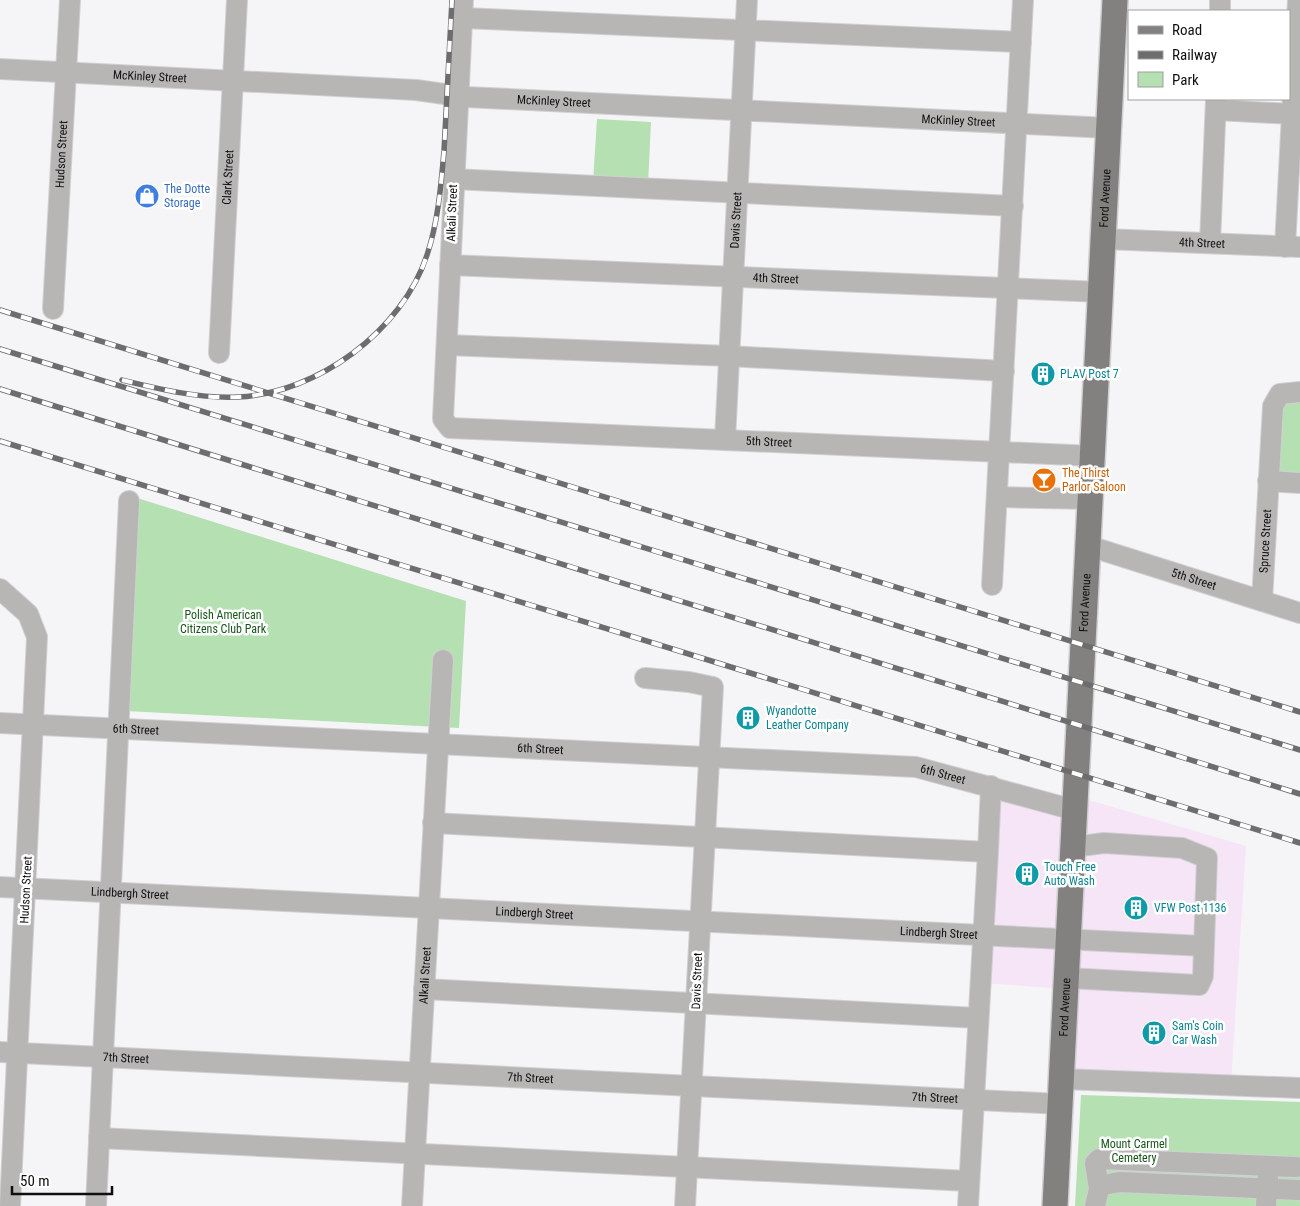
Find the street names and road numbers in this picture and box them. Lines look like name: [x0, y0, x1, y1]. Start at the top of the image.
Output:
street label: McKinley Street: [113, 68, 188, 85]
street label: McKinley Street: [517, 92, 592, 110]
street label: McKinley Street: [921, 112, 996, 130]
street label: Hudson Street: [53, 120, 70, 188]
street label: Clark Street: [220, 149, 236, 205]
street label: Ford Avenue: [1097, 168, 1114, 228]
street label: Alkali Street: [444, 184, 460, 242]
street label: Davis Street: [728, 191, 744, 249]
street label: 4th Street: [1179, 235, 1226, 251]
street label: 4th Street: [752, 271, 800, 286]
street label: 5th Street: [745, 434, 793, 450]
street label: Spruce Street: [1257, 508, 1274, 573]
street label: 5th Street: [1170, 566, 1218, 593]
street label: Ford Avenue: [1077, 573, 1093, 632]
street label: 6th Street: [112, 721, 160, 738]
street label: 6th Street: [517, 741, 564, 757]
street label: 6th Street: [919, 762, 968, 787]
street label: Hudson Street: [17, 856, 35, 924]
street label: Lindbergh Street: [91, 884, 170, 902]
street label: Lindbergh Street: [495, 904, 574, 922]
street label: Lindbergh Street: [900, 924, 979, 942]
street label: Alkali Street: [416, 946, 434, 1004]
street label: Davis Street: [689, 952, 705, 1010]
street label: Ford Avenue: [1056, 977, 1073, 1037]
street label: 7th Street: [102, 1050, 150, 1066]
street label: 7th Street: [507, 1070, 554, 1086]
street label: 7th Street: [911, 1090, 959, 1106]

